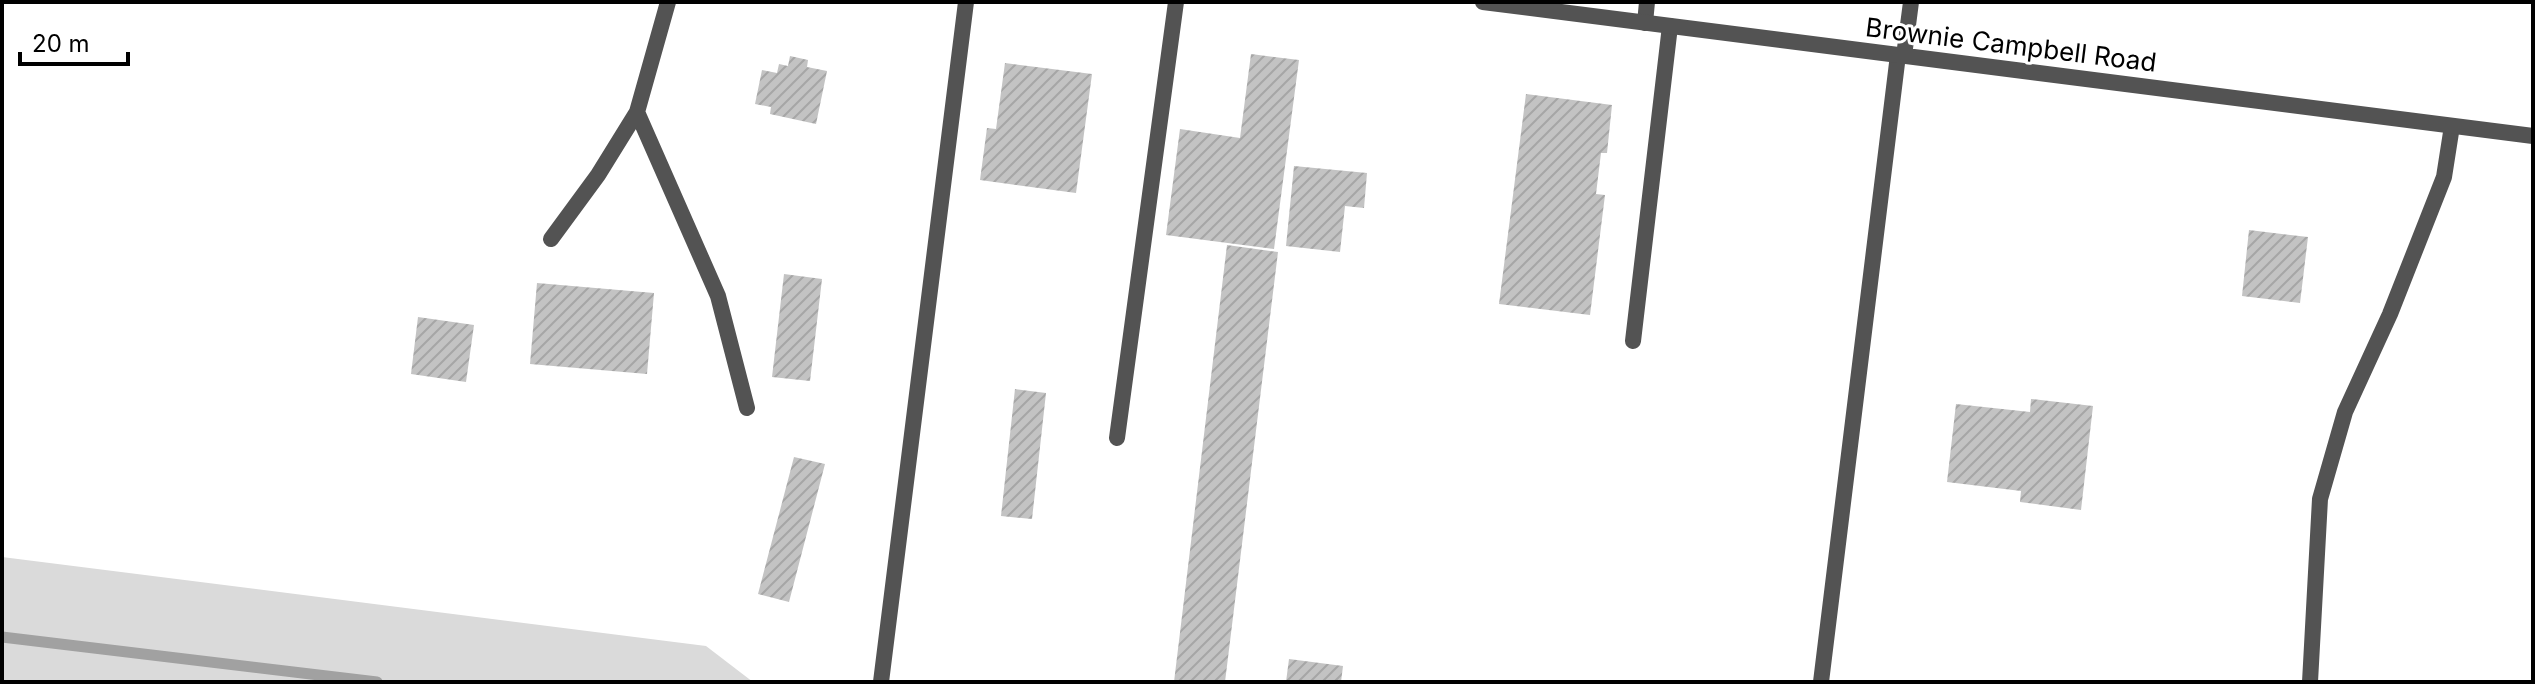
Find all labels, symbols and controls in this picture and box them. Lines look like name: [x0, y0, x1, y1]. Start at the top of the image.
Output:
street label: Brownie Campbell Road: [1864, 11, 2158, 78]
scale bar: [20, 16, 128, 66]
text: 20 m: [32, 29, 90, 58]

